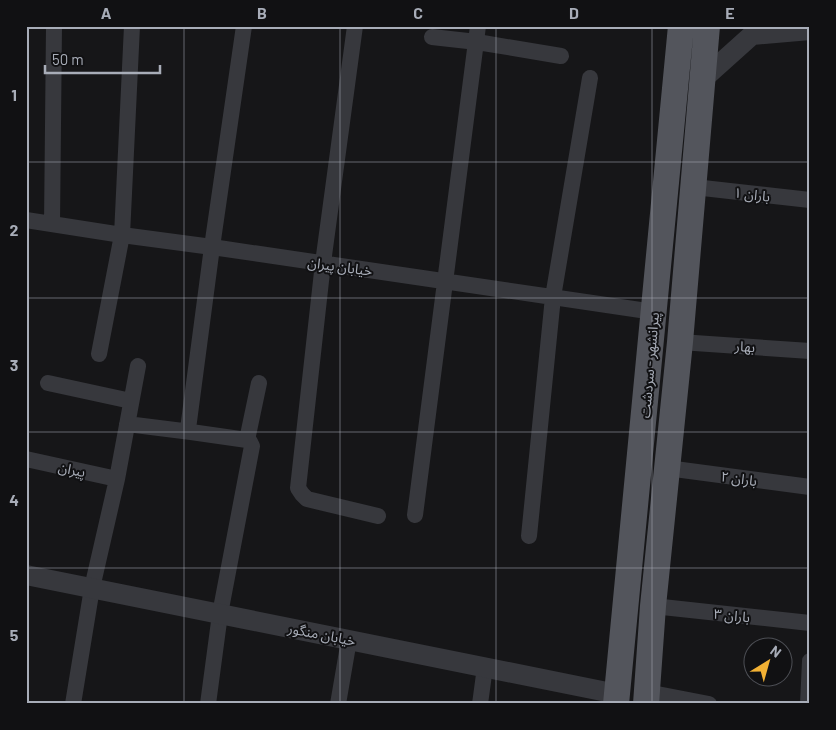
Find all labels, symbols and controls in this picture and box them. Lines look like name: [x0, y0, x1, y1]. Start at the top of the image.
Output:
text: A: [101, 3, 112, 22]
text: B: [257, 3, 267, 22]
text: C: [413, 3, 423, 22]
text: D: [569, 3, 579, 22]
text: E: [725, 3, 735, 22]
scale bar: [45, 42, 160, 74]
text: 50 m: [52, 50, 84, 68]
text: 1: [11, 85, 17, 104]
street label: باران ۱: [733, 183, 771, 206]
text: 2: [10, 220, 19, 239]
street label: خیابان پیران: [306, 253, 374, 281]
street label: پیرانشهر - سردشت: [636, 311, 664, 419]
street label: بهار: [733, 337, 756, 356]
text: 3: [10, 355, 18, 374]
street label: پیران: [56, 458, 87, 482]
street label: باران ۲: [720, 467, 758, 490]
text: 4: [9, 490, 19, 509]
street label: باران ۳: [713, 605, 751, 626]
street label: خیابان منگور: [285, 619, 357, 650]
text: 5: [10, 625, 19, 644]
north arrow: [744, 638, 794, 688]
text: N: [767, 642, 785, 661]

